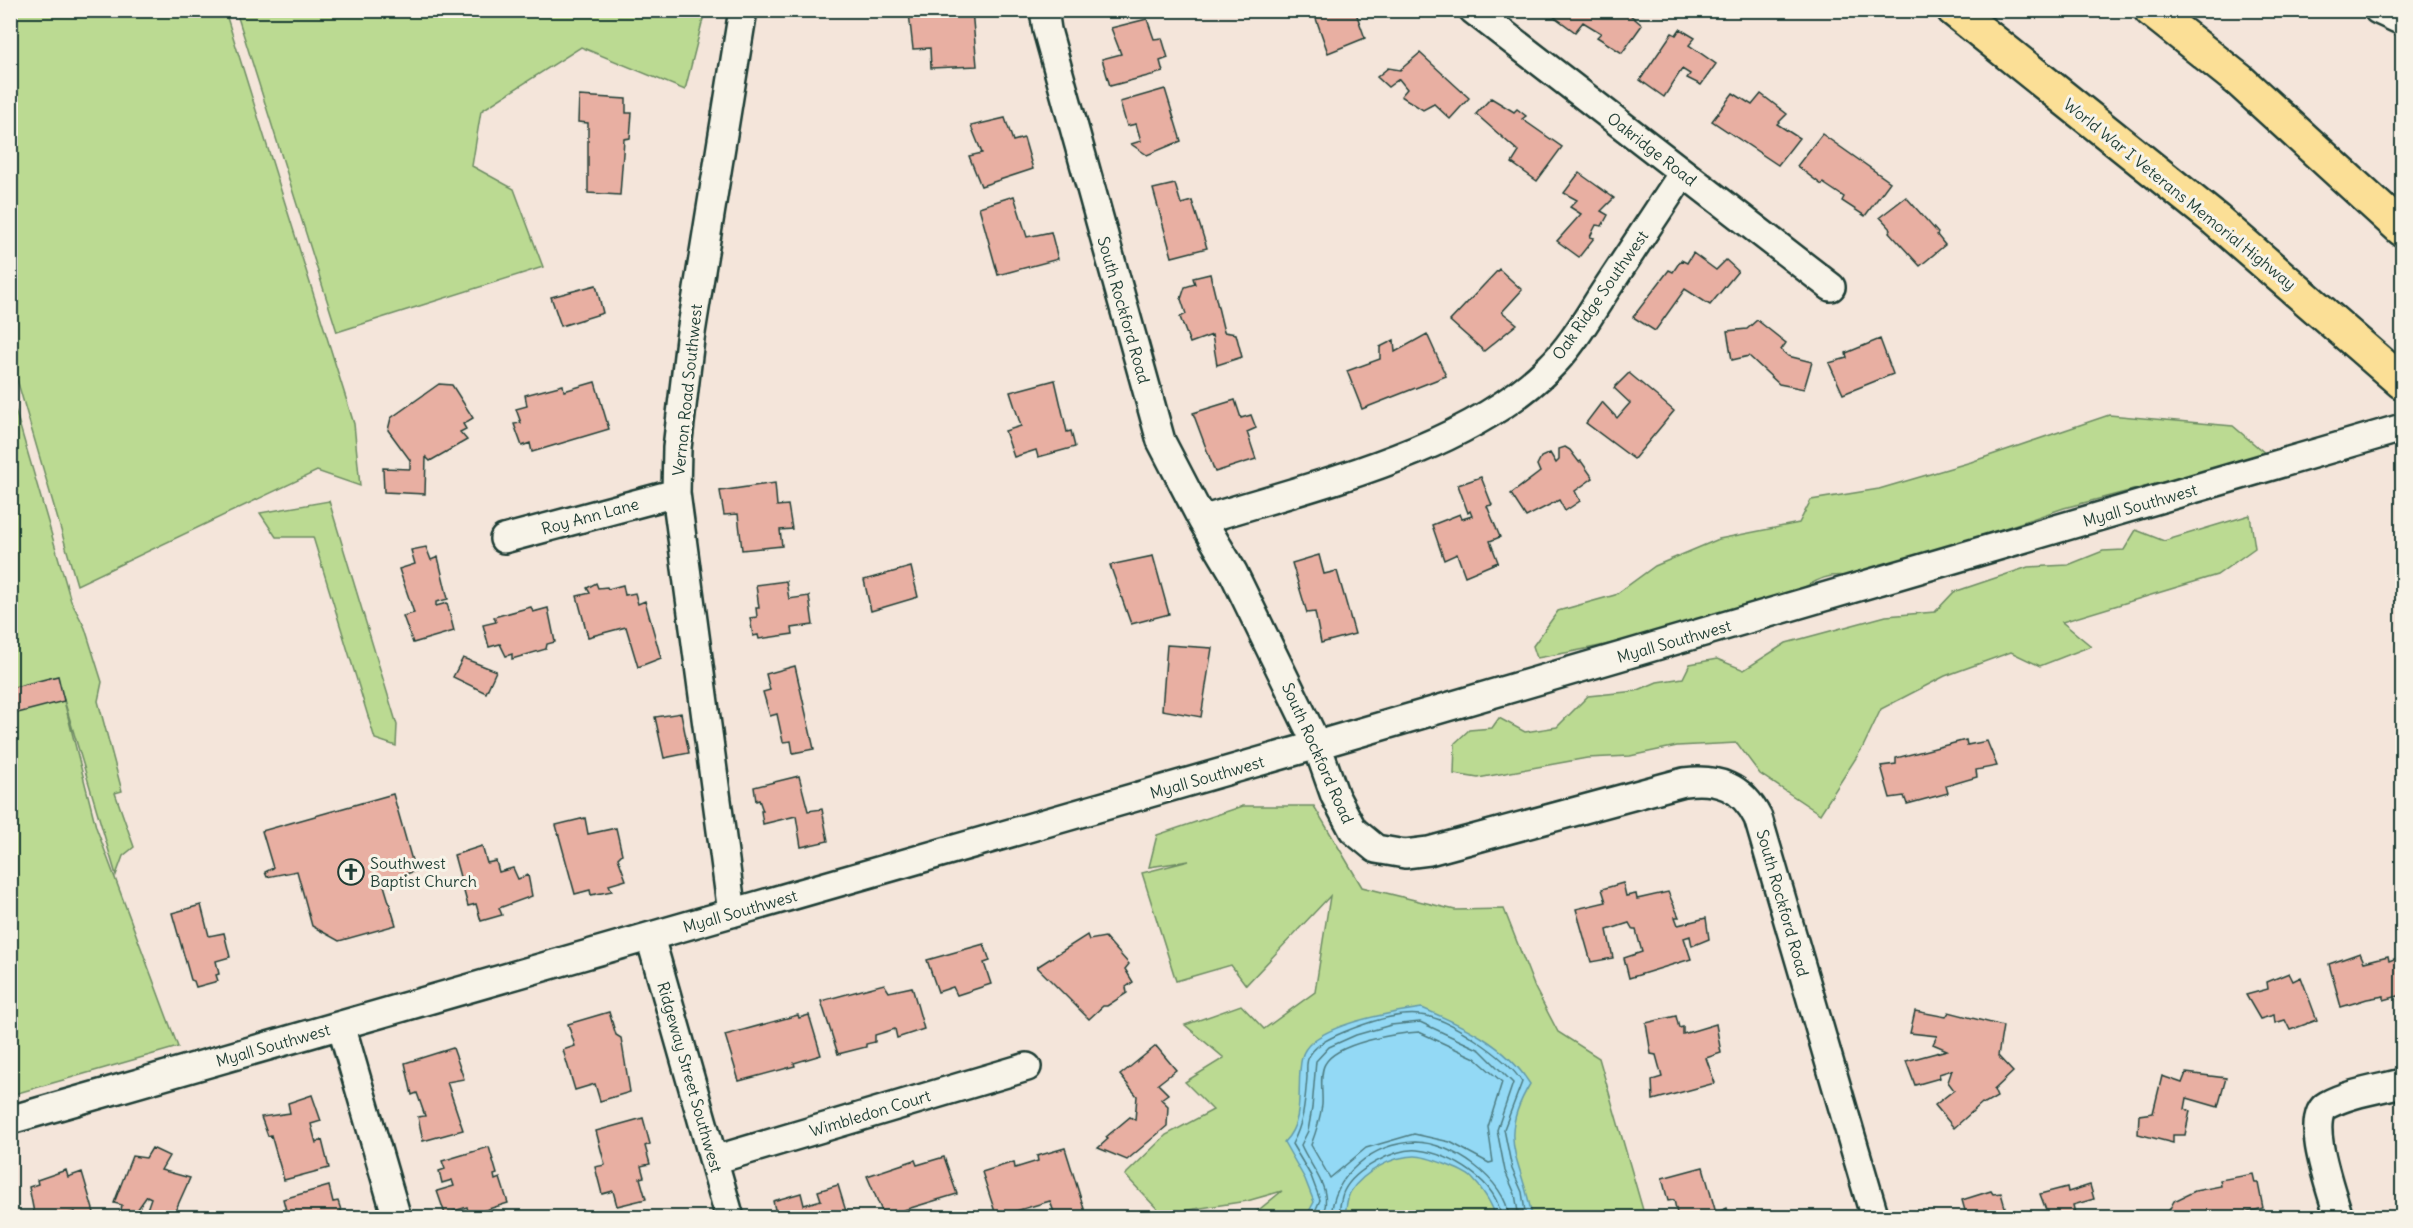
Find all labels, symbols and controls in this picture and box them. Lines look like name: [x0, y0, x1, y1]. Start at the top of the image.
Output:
street label: World War I Veterans Memorial Highway: [2060, 94, 2300, 294]
street label: Oakridge Road: [1603, 108, 1701, 190]
street label: Oak Ridge Southwest: [1548, 226, 1653, 364]
street label: South Rockford Road: [1093, 234, 1155, 386]
street label: Vernon Road Southwest: [668, 302, 706, 477]
street label: Myall Southwest: [2081, 479, 2200, 531]
street label: Roy Ann Lane: [539, 493, 641, 539]
street label: Myall Southwest: [1615, 615, 1734, 667]
street label: South Rockford Road: [1278, 679, 1358, 827]
street label: Myall Southwest: [1148, 751, 1267, 803]
street label: South Rockford Road: [1752, 827, 1814, 979]
place label: Southwest Baptist Church: [370, 853, 477, 891]
church icon: Southwest Baptist Church: [336, 857, 366, 887]
street label: Myall Southwest: [681, 885, 800, 937]
street label: Ridgeway Street Southwest: [653, 979, 727, 1175]
street label: Myall Southwest: [214, 1019, 333, 1071]
street label: Wimbledon Court: [807, 1085, 933, 1141]

